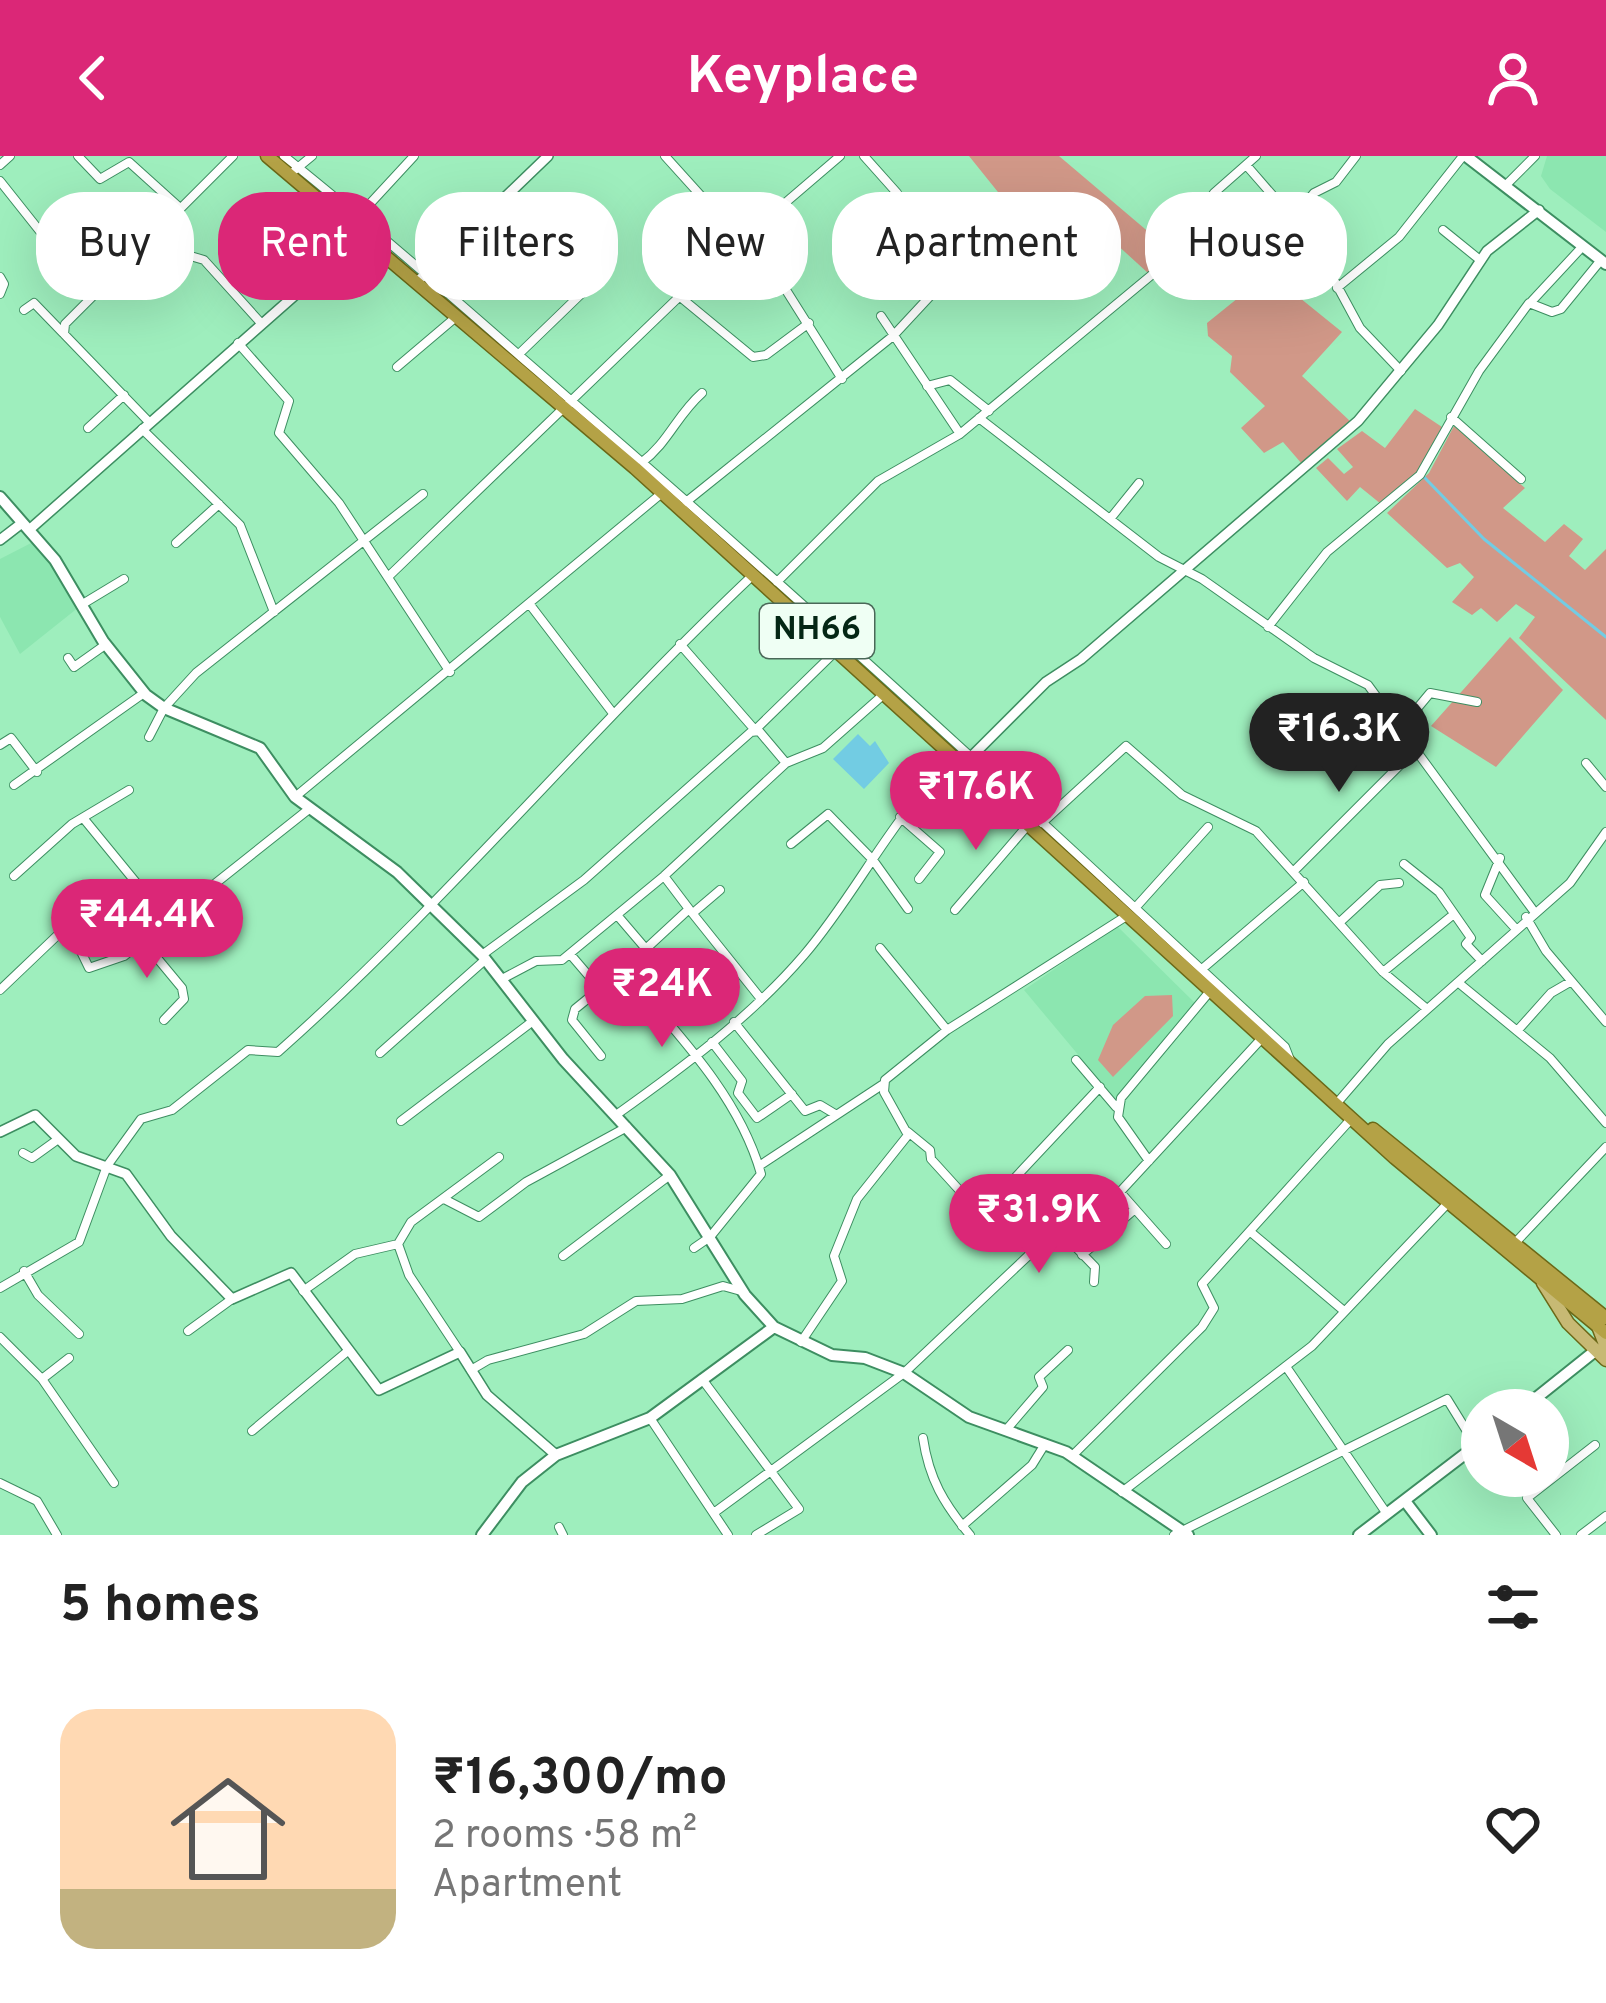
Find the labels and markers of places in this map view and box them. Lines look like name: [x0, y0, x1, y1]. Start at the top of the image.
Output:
pin: ₹16.3K: [1241, 693, 1437, 795]
pin: ₹17.6K: [878, 751, 1074, 853]
pin: ₹44.4K: [49, 879, 245, 981]
pin: ₹24K: [591, 948, 733, 1050]
pin: ₹31.9K: [941, 1174, 1137, 1276]

